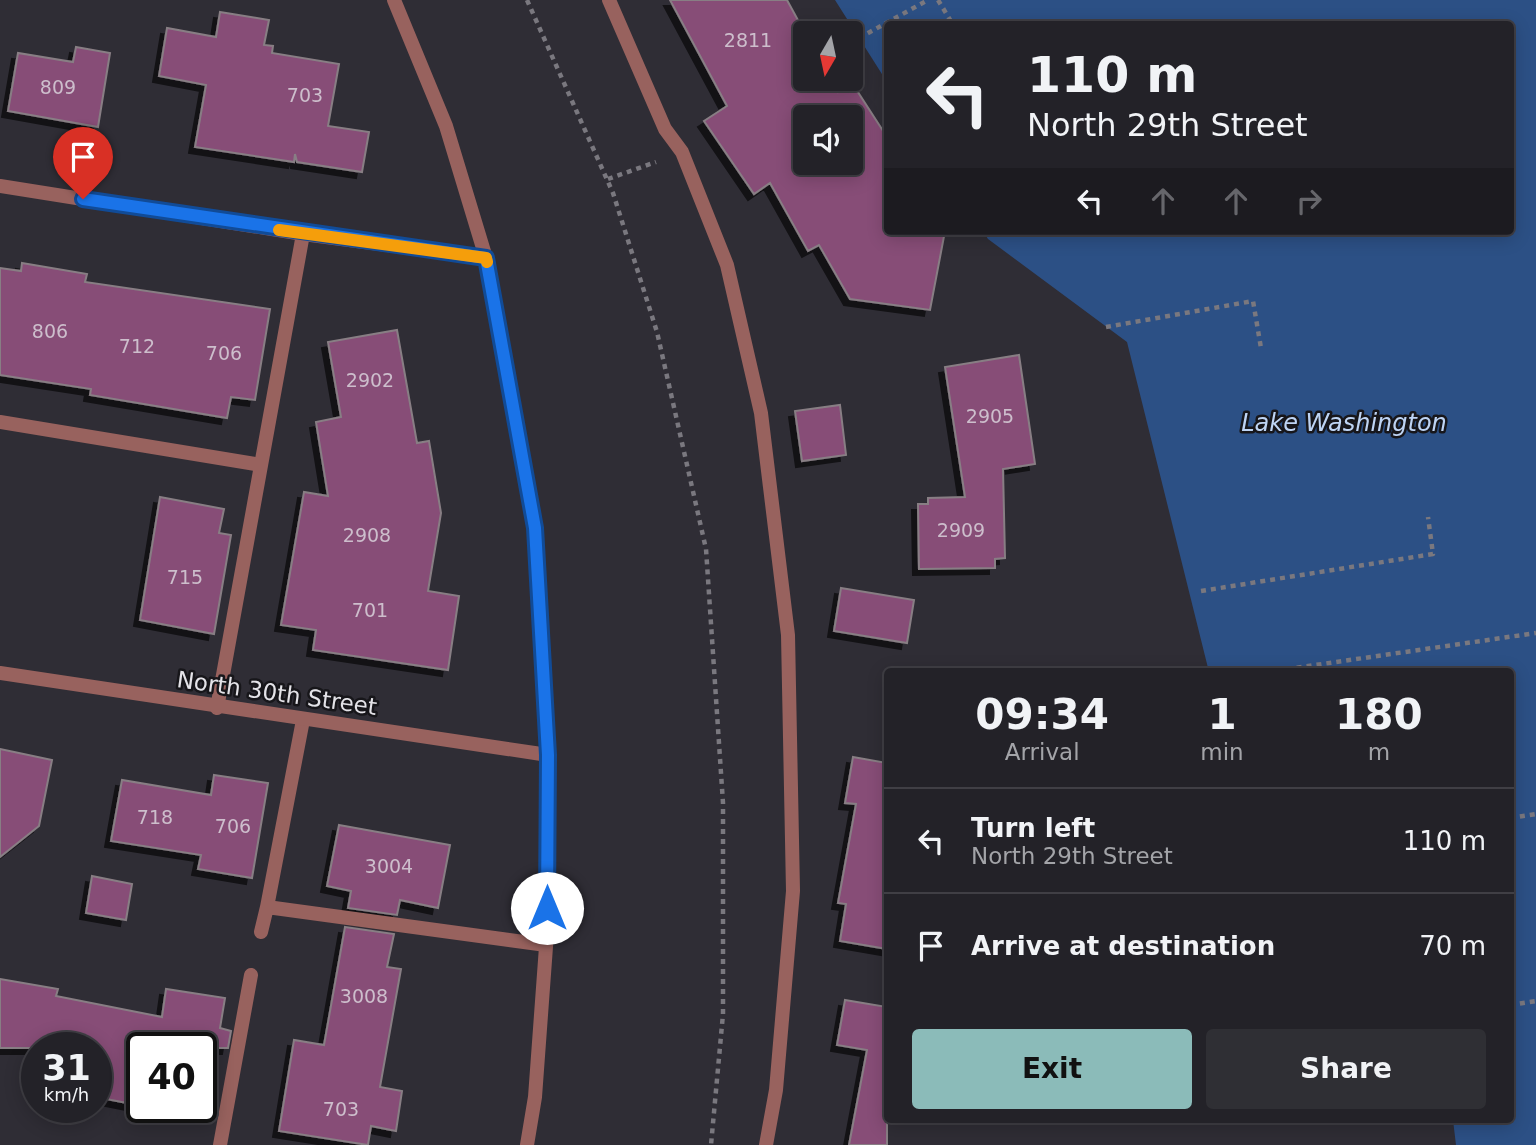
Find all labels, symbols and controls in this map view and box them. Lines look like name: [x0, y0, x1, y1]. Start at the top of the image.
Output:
north arrow: [793, 21, 863, 91]
map controls: [793, 21, 863, 175]
house number: 2811: [724, 29, 772, 51]
text: 110 m: [1027, 47, 1197, 104]
icon: left: [912, 49, 1003, 140]
house number: 809: [40, 76, 76, 98]
house number: 703: [287, 84, 323, 106]
button: sound: [793, 105, 863, 175]
text: North 29th Street: [1027, 106, 1308, 144]
pin: [53, 127, 113, 199]
icon: arrive: [64, 138, 102, 176]
icon: left: [1071, 182, 1109, 220]
icon: ahead: [1144, 182, 1182, 220]
icon: ahead: [1217, 182, 1255, 220]
icon: right: [1290, 182, 1328, 220]
house number: 806: [32, 320, 68, 342]
house number: 712: [119, 335, 155, 357]
house number: 706: [206, 342, 242, 364]
house number: 2902: [346, 369, 394, 391]
house number: 2905: [966, 405, 1014, 427]
water label: Lake Washington: [1241, 409, 1447, 437]
house number: 2909: [937, 519, 985, 541]
house number: 2908: [343, 524, 391, 546]
house number: 715: [167, 566, 203, 588]
house number: 701: [352, 599, 388, 621]
street label: North 30th Street: [175, 666, 379, 720]
text: 09:34: [975, 690, 1109, 739]
text: 1: [1207, 690, 1237, 739]
text: 180: [1335, 690, 1423, 739]
text: Arrival: [1005, 739, 1080, 765]
text: min: [1200, 739, 1244, 765]
text: m: [1368, 739, 1390, 765]
house number: 718: [137, 806, 173, 828]
text: Turn left: [971, 813, 1095, 843]
house number: 706: [215, 815, 251, 837]
icon: left: [912, 822, 950, 860]
text: 110 m: [1403, 826, 1486, 856]
text: North 29th Street: [971, 843, 1173, 869]
house number: 3004: [365, 855, 413, 877]
position arrow: [510, 871, 584, 945]
icon: arrive: [912, 927, 950, 965]
text: Arrive at destination: [971, 931, 1275, 961]
text: 70 m: [1419, 931, 1486, 961]
house number: 3008: [340, 985, 388, 1007]
button: Exit: [912, 1029, 1192, 1109]
button: Share: [1206, 1029, 1486, 1109]
speed limit sign: 40: [126, 1032, 217, 1123]
text: 31: [42, 1048, 91, 1088]
text: km/h: [44, 1084, 89, 1105]
house number: 703: [323, 1098, 359, 1120]

